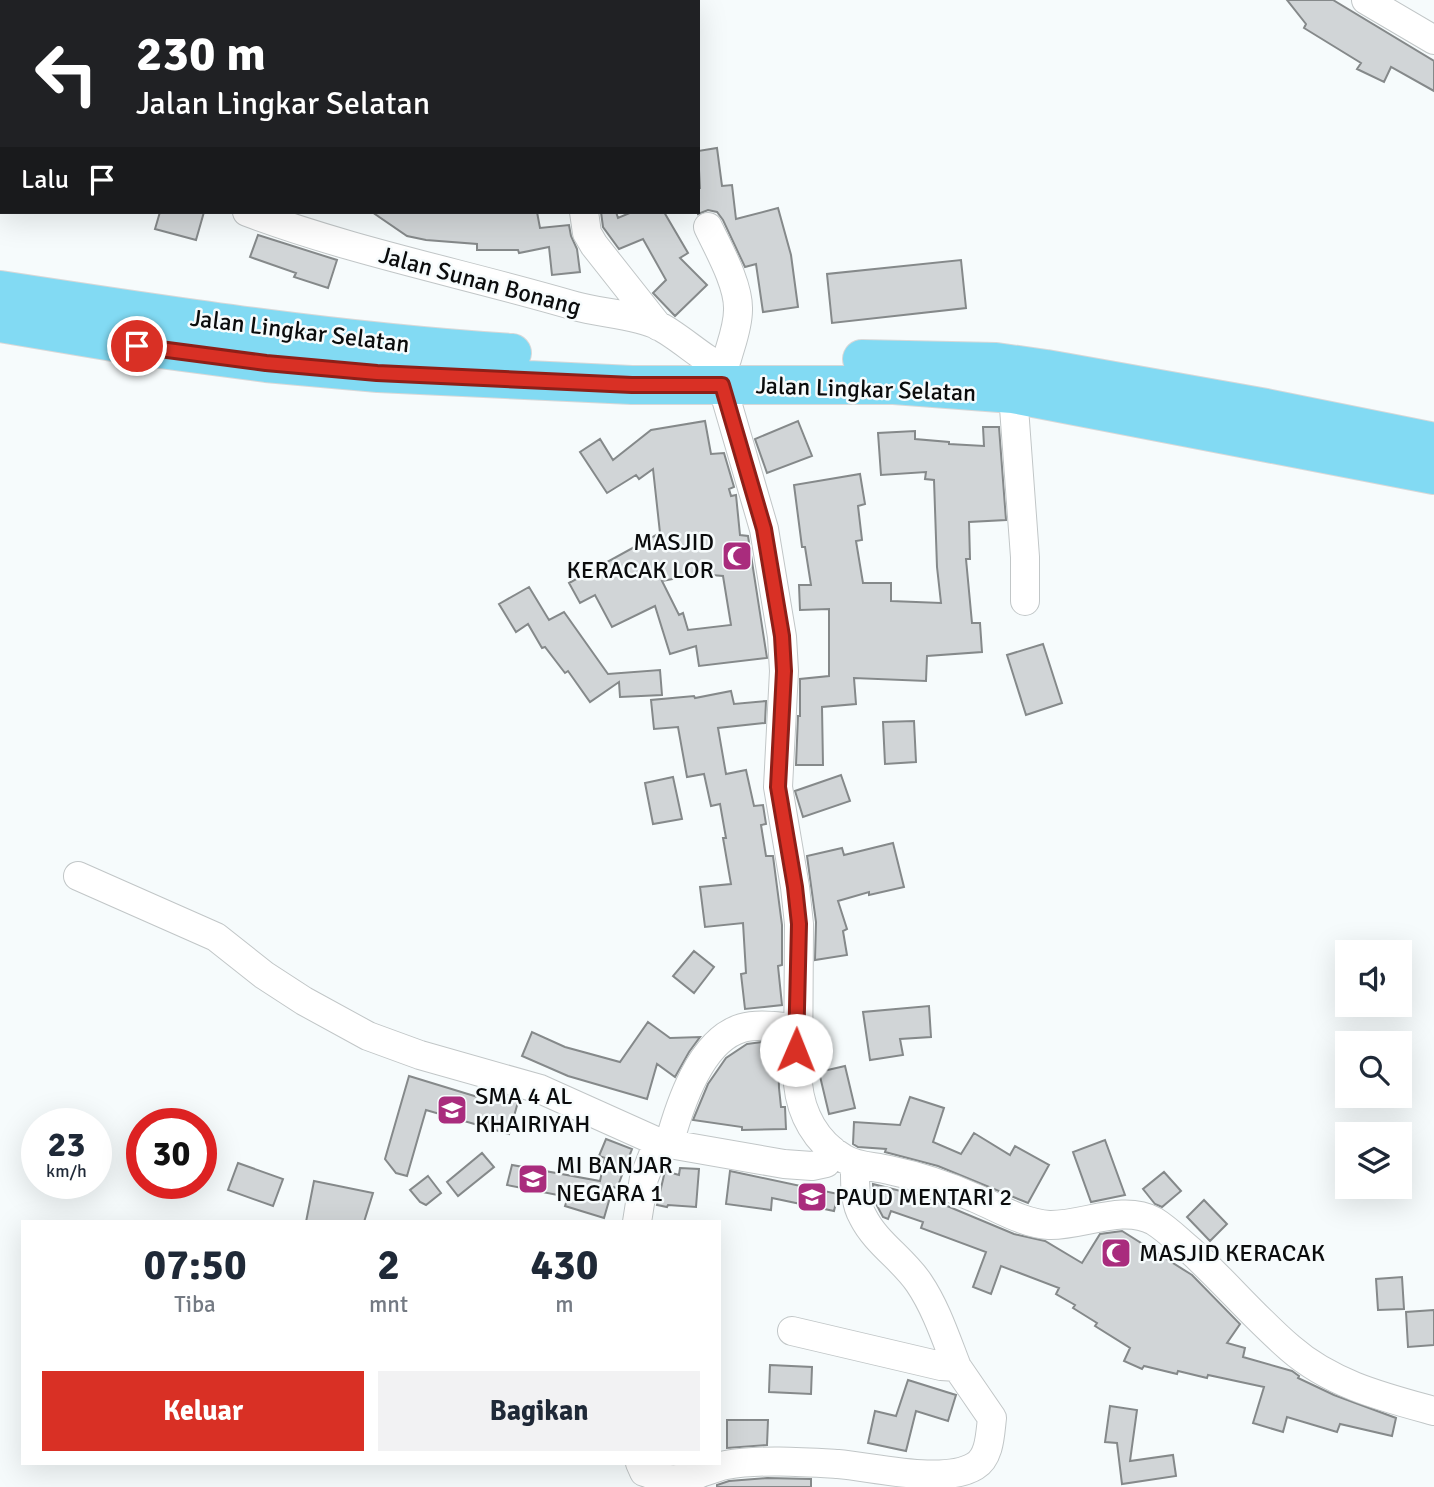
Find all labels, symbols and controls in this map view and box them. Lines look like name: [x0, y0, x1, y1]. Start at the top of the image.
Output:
text: 230 m: [136, 24, 266, 84]
icon: left: [21, 28, 112, 119]
text: Jalan Lingkar Selatan: [136, 84, 430, 123]
icon: arrive: [83, 161, 121, 199]
text: Lalu: [21, 164, 69, 196]
street label: Jalan Sunan Bonang: [376, 240, 584, 322]
street label: Jalan Lingkar Selatan: [189, 303, 411, 359]
pin: [107, 316, 167, 376]
icon: arrive: [118, 327, 156, 365]
street label: Jalan Lingkar Selatan: [755, 370, 977, 408]
place label: MASJID KERACAK LOR: [567, 527, 714, 585]
mosque icon: MASJID KERACAK LOR: [720, 539, 754, 573]
map controls: [1335, 940, 1412, 1199]
button: sound: [1335, 940, 1412, 1017]
position arrow: [759, 1013, 833, 1087]
button: search: [1335, 1031, 1412, 1108]
place label: SMA 4 AL KHAIRIYAH: [475, 1081, 590, 1139]
school or university icon: SMA 4 AL KHAIRIYAH: [435, 1093, 469, 1127]
speed limit sign: 30: [126, 1108, 217, 1199]
button: layers: [1335, 1122, 1412, 1199]
text: 23: [48, 1123, 85, 1166]
place label: MI BANJAR NEGARA 1: [556, 1150, 673, 1208]
text: km/h: [46, 1160, 87, 1182]
school or university icon: MI BANJAR NEGARA 1: [516, 1162, 550, 1196]
school or university icon: PAUD MENTARI 2: [795, 1180, 829, 1214]
place label: PAUD MENTARI 2: [835, 1182, 1012, 1212]
mosque icon: MASJID KERACAK: [1099, 1236, 1133, 1270]
place label: MASJID KERACAK: [1139, 1238, 1325, 1268]
text: 07:50: [143, 1240, 247, 1291]
text: 2: [377, 1240, 400, 1291]
text: 430: [530, 1240, 598, 1291]
text: Tiba: [174, 1290, 216, 1319]
text: mnt: [369, 1290, 408, 1319]
text: m: [555, 1290, 574, 1319]
button: Keluar: [42, 1371, 364, 1451]
button: Bagikan: [378, 1371, 700, 1451]

